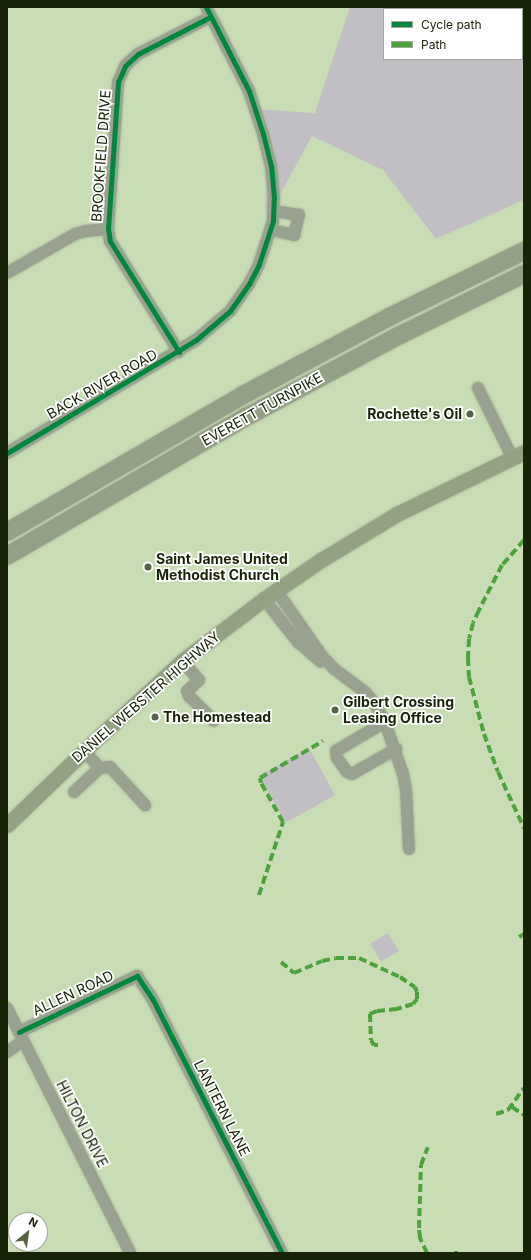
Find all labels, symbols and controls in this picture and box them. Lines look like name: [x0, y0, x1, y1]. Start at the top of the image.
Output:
legend: [383, 8, 523, 60]
text: Cycle path: [421, 17, 482, 32]
text: Path: [421, 37, 446, 52]
street label: BROOKFIELD DRIVE: [88, 89, 114, 223]
street label: BACK RIVER ROAD: [44, 346, 160, 422]
street label: EVERETT TURNPIKE: [199, 369, 325, 449]
place label: Rochette's Oil: [367, 406, 462, 422]
marker: Rochette's Oil: [465, 409, 475, 419]
place label: Saint James United Methodist Church: [156, 551, 288, 584]
marker: Saint James United Methodist Church: [143, 562, 153, 572]
street label: DANIEL WEBSTER HIGHWAY: [69, 628, 223, 766]
place label: Gilbert Crossing Leasing Office: [343, 694, 454, 726]
marker: Gilbert Crossing Leasing Office: [330, 705, 340, 715]
place label: The Homestead: [163, 709, 271, 725]
marker: The Homestead: [150, 712, 160, 722]
street label: ALLEN ROAD: [30, 967, 116, 1019]
street label: LANTERN LANE: [191, 1057, 253, 1159]
street label: HILTON DRIVE: [53, 1078, 111, 1170]
north arrow: [8, 1212, 48, 1252]
text: N: [26, 1214, 40, 1231]

